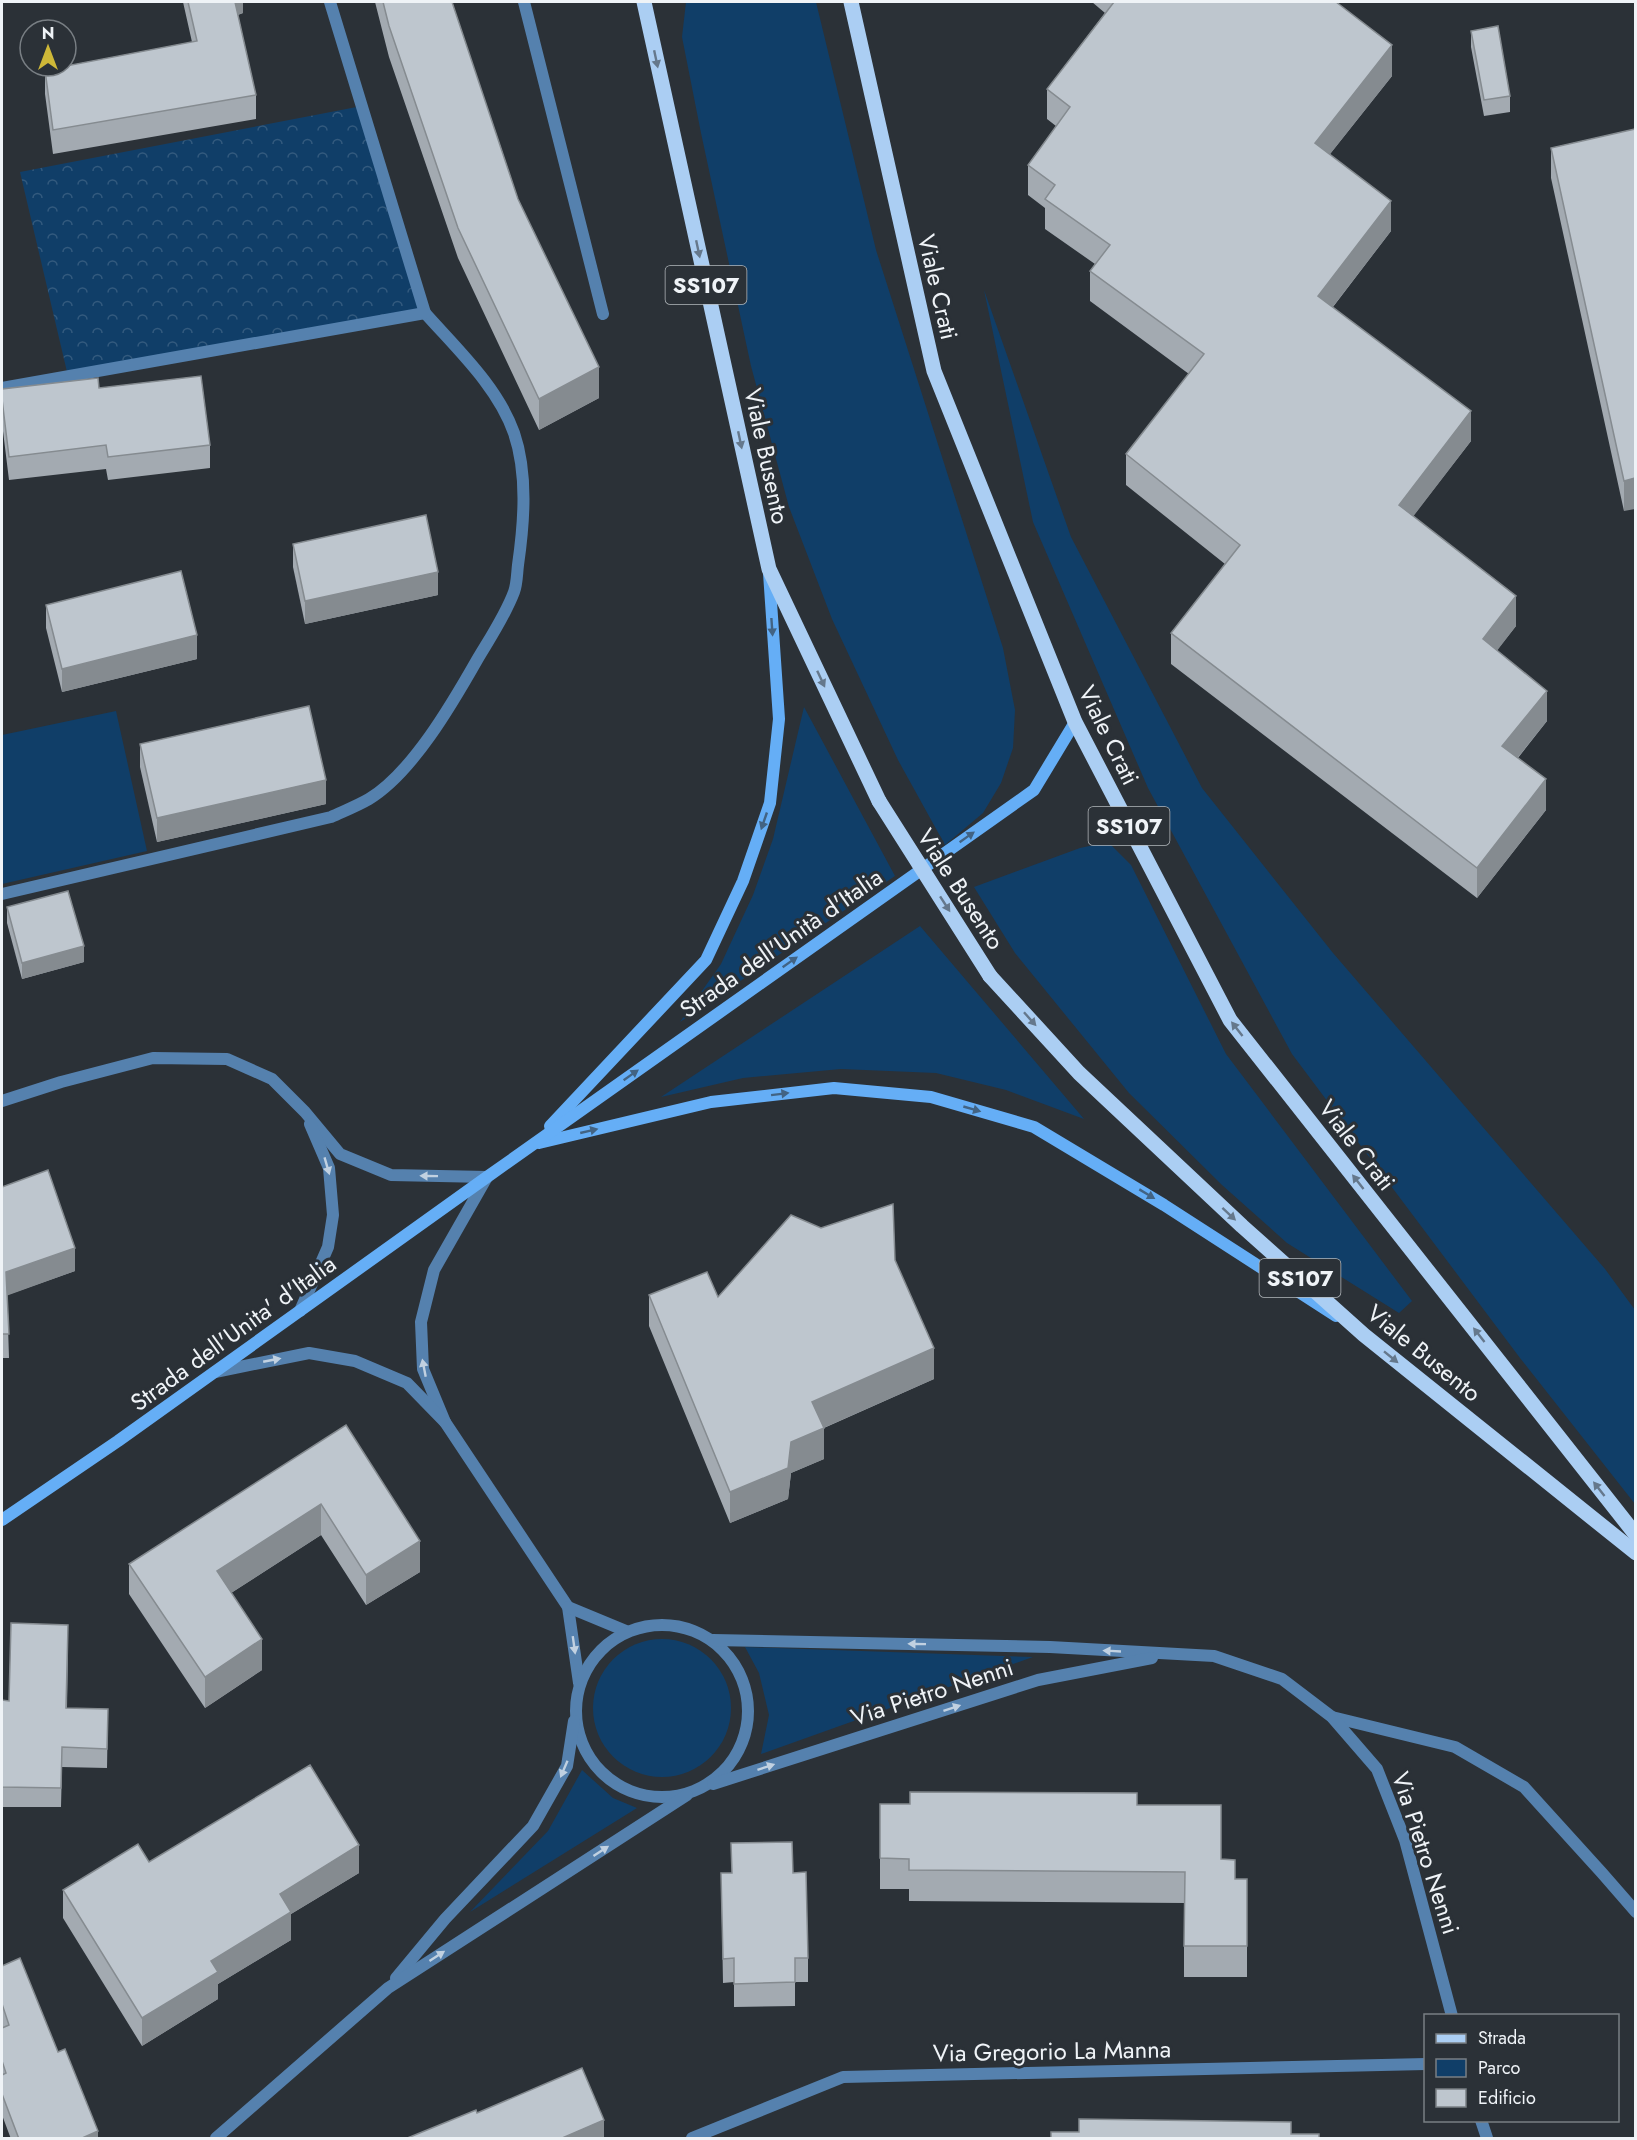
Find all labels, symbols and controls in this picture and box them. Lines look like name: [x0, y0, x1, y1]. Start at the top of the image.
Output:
north arrow: [18, 18, 78, 78]
text: N: [42, 22, 54, 45]
one-way arrow: [652, 49, 662, 68]
street label: Viale Crati: [909, 231, 967, 343]
one-way arrow: [694, 240, 703, 259]
road number: SS107: [666, 266, 746, 304]
street label: Viale Busento: [736, 385, 798, 527]
one-way arrow: [736, 430, 745, 449]
one-way arrow: [768, 618, 777, 637]
one-way arrow: [816, 670, 825, 687]
street label: Viale Crati: [1070, 679, 1148, 791]
road number: SS107: [1088, 807, 1170, 845]
one-way arrow: [759, 812, 769, 830]
street label: Viale Busento: [909, 822, 1013, 956]
one-way arrow: [958, 831, 974, 843]
street label: Strada dell'Unità d'Italia: [672, 860, 890, 1026]
one-way arrow: [939, 896, 950, 912]
one-way arrow: [782, 956, 798, 968]
one-way arrow: [1023, 1011, 1036, 1026]
one-way arrow: [1231, 1021, 1244, 1037]
one-way arrow: [623, 1069, 639, 1081]
one-way arrow: [771, 1089, 790, 1099]
street label: Viale Crati: [1310, 1092, 1404, 1198]
one-way arrow: [964, 1105, 982, 1114]
one-way arrow: [580, 1126, 598, 1136]
one-way arrow: [323, 1157, 332, 1175]
one-way arrow: [419, 1171, 438, 1181]
one-way arrow: [1352, 1175, 1364, 1190]
one-way arrow: [1139, 1189, 1156, 1199]
one-way arrow: [1221, 1207, 1236, 1220]
street label: Strada dell'Unita' d'Italia: [123, 1246, 343, 1420]
road number: SS107: [1260, 1259, 1340, 1297]
street label: Viale Busento: [1359, 1296, 1489, 1410]
one-way arrow: [1473, 1328, 1485, 1343]
one-way arrow: [1383, 1350, 1399, 1363]
one-way arrow: [263, 1355, 282, 1364]
one-way arrow: [419, 1358, 428, 1377]
one-way arrow: [1594, 1481, 1606, 1496]
one-way arrow: [569, 1636, 578, 1655]
one-way arrow: [908, 1640, 927, 1649]
one-way arrow: [1102, 1646, 1121, 1655]
street label: Via Pietro Nenni: [846, 1649, 1018, 1735]
one-way arrow: [943, 1703, 961, 1712]
one-way arrow: [559, 1761, 569, 1779]
one-way arrow: [757, 1762, 775, 1771]
street label: Via Pietro Nenni: [1383, 1767, 1469, 1939]
one-way arrow: [593, 1845, 609, 1856]
one-way arrow: [429, 1951, 445, 1962]
legend: [1424, 2014, 1619, 2122]
text: Strada: [1478, 2025, 1526, 2051]
street label: Via Gregorio La Manna: [932, 2031, 1172, 2071]
text: Parco: [1478, 2055, 1520, 2081]
text: Edificio: [1478, 2085, 1536, 2111]

